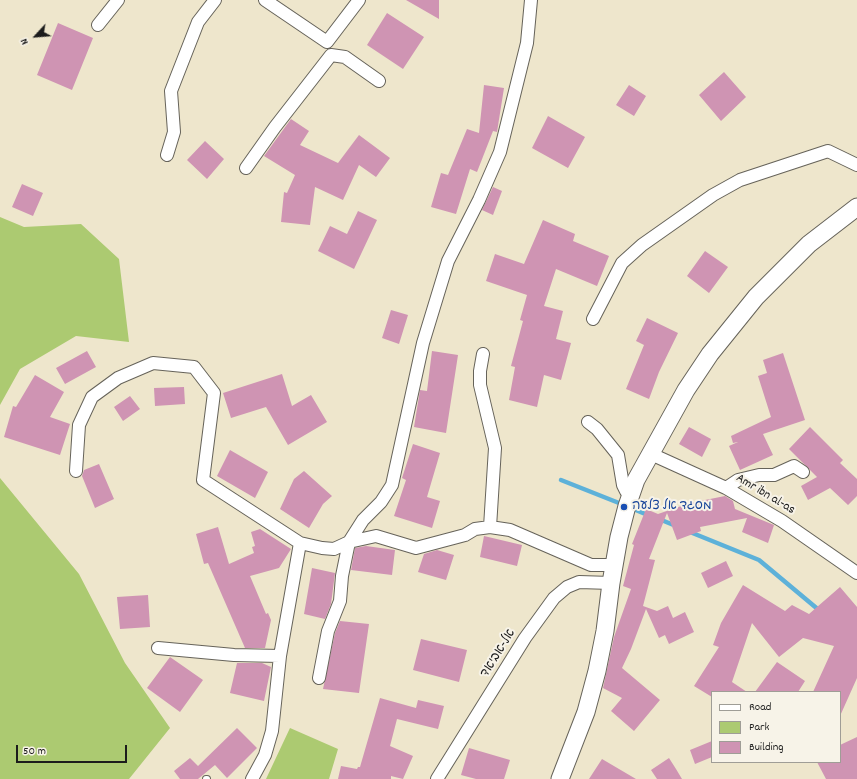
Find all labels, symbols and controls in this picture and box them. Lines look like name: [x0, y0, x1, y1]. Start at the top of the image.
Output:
north arrow: [16, 16, 56, 56]
text: N: [17, 35, 34, 47]
street label: Amr ibn al-as: [733, 471, 797, 519]
place label: מסגד אל צלעה: [632, 499, 712, 515]
marker: מסגד אל צלעה: [619, 502, 629, 512]
street label: אל-אביאד: [478, 627, 520, 681]
legend: [711, 691, 841, 763]
text: Road: [749, 699, 771, 716]
text: Park: [749, 719, 769, 736]
scale bar: [18, 737, 129, 763]
text: Building: [749, 739, 784, 756]
text: 50 m: [23, 743, 46, 760]

